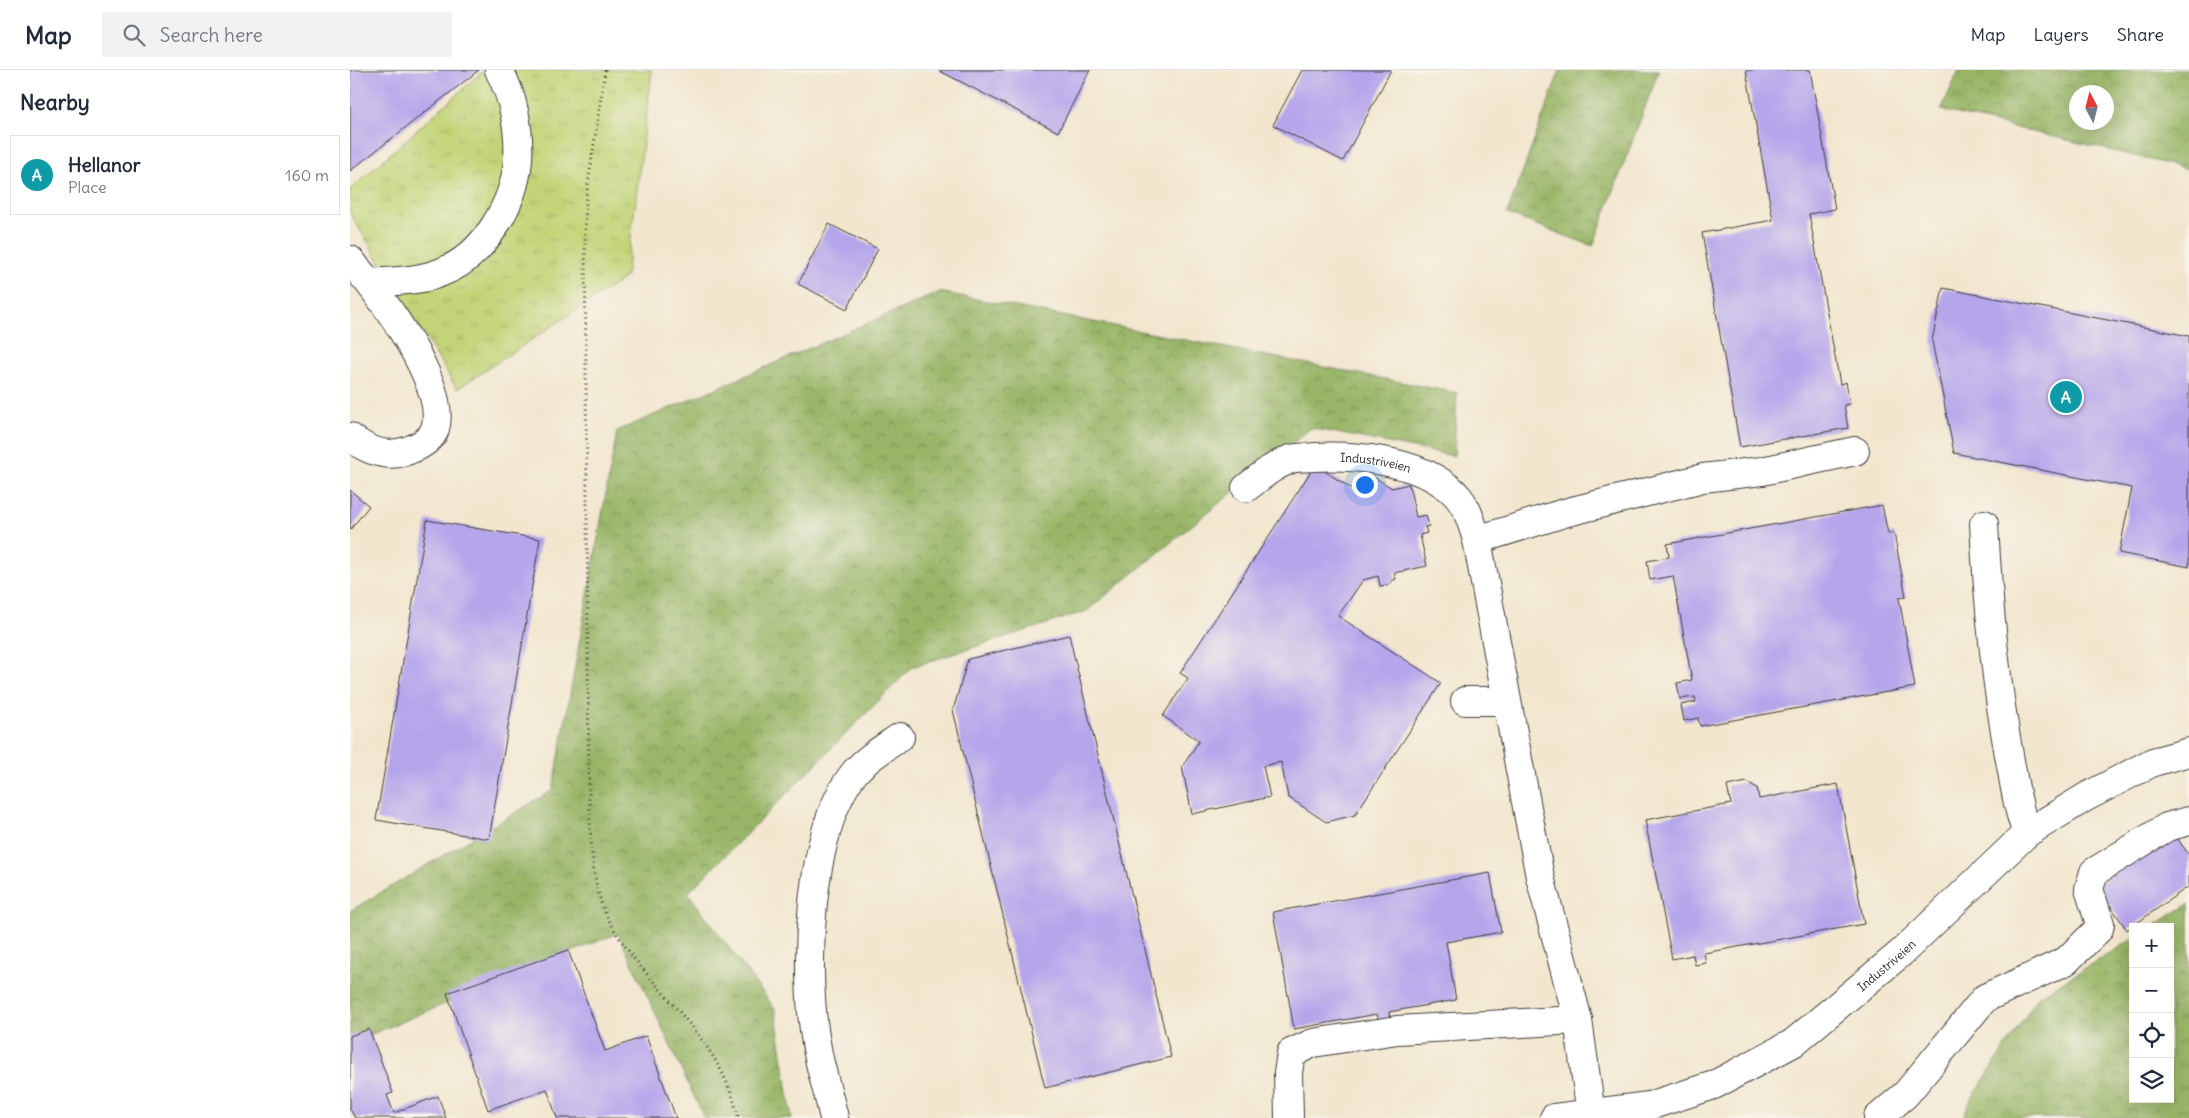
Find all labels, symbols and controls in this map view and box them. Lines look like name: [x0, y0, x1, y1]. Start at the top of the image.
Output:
search box: [102, 12, 452, 57]
text: Map: [25, 20, 72, 50]
icon: search: [120, 21, 148, 49]
text: Search here: [160, 23, 263, 47]
text: Map: [1970, 23, 2005, 46]
text: Layers: [2033, 23, 2089, 46]
text: Share: [2117, 23, 2164, 46]
north arrow: [2069, 85, 2114, 130]
text: Nearby: [20, 89, 90, 116]
text: Hellanor: [68, 153, 141, 177]
text: A: [32, 165, 42, 185]
text: 160 m: [285, 165, 329, 185]
text: Place: [68, 177, 107, 197]
pin: A: [2050, 378, 2082, 416]
street label: Industriveien: [1340, 449, 1413, 475]
your location: [1352, 472, 1378, 498]
map controls: [2129, 923, 2174, 1103]
button: +: [2129, 923, 2174, 968]
street label: Industriveien: [1854, 936, 1918, 994]
button: −: [2129, 968, 2174, 1013]
button: locate: [2129, 1013, 2174, 1058]
button: layers: [2129, 1058, 2174, 1103]

